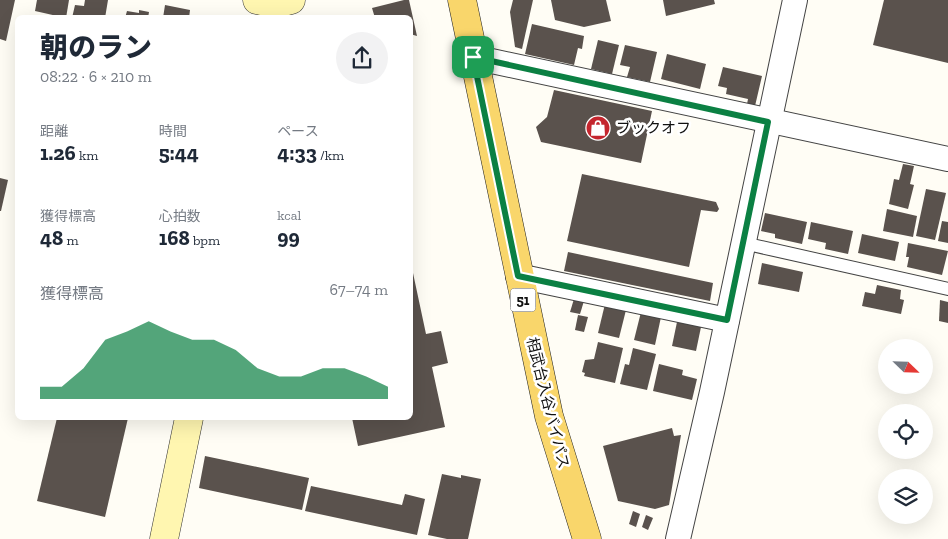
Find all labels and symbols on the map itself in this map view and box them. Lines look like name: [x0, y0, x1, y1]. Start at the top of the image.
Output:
pin: [452, 36, 494, 78]
shop icon: ブックオフ: [585, 115, 611, 141]
place label: ブックオフ: [616, 119, 691, 137]
road number: 51: [510, 288, 536, 312]
street label: 相武台入谷バイパス: [523, 335, 573, 471]
north arrow: [878, 339, 932, 394]

